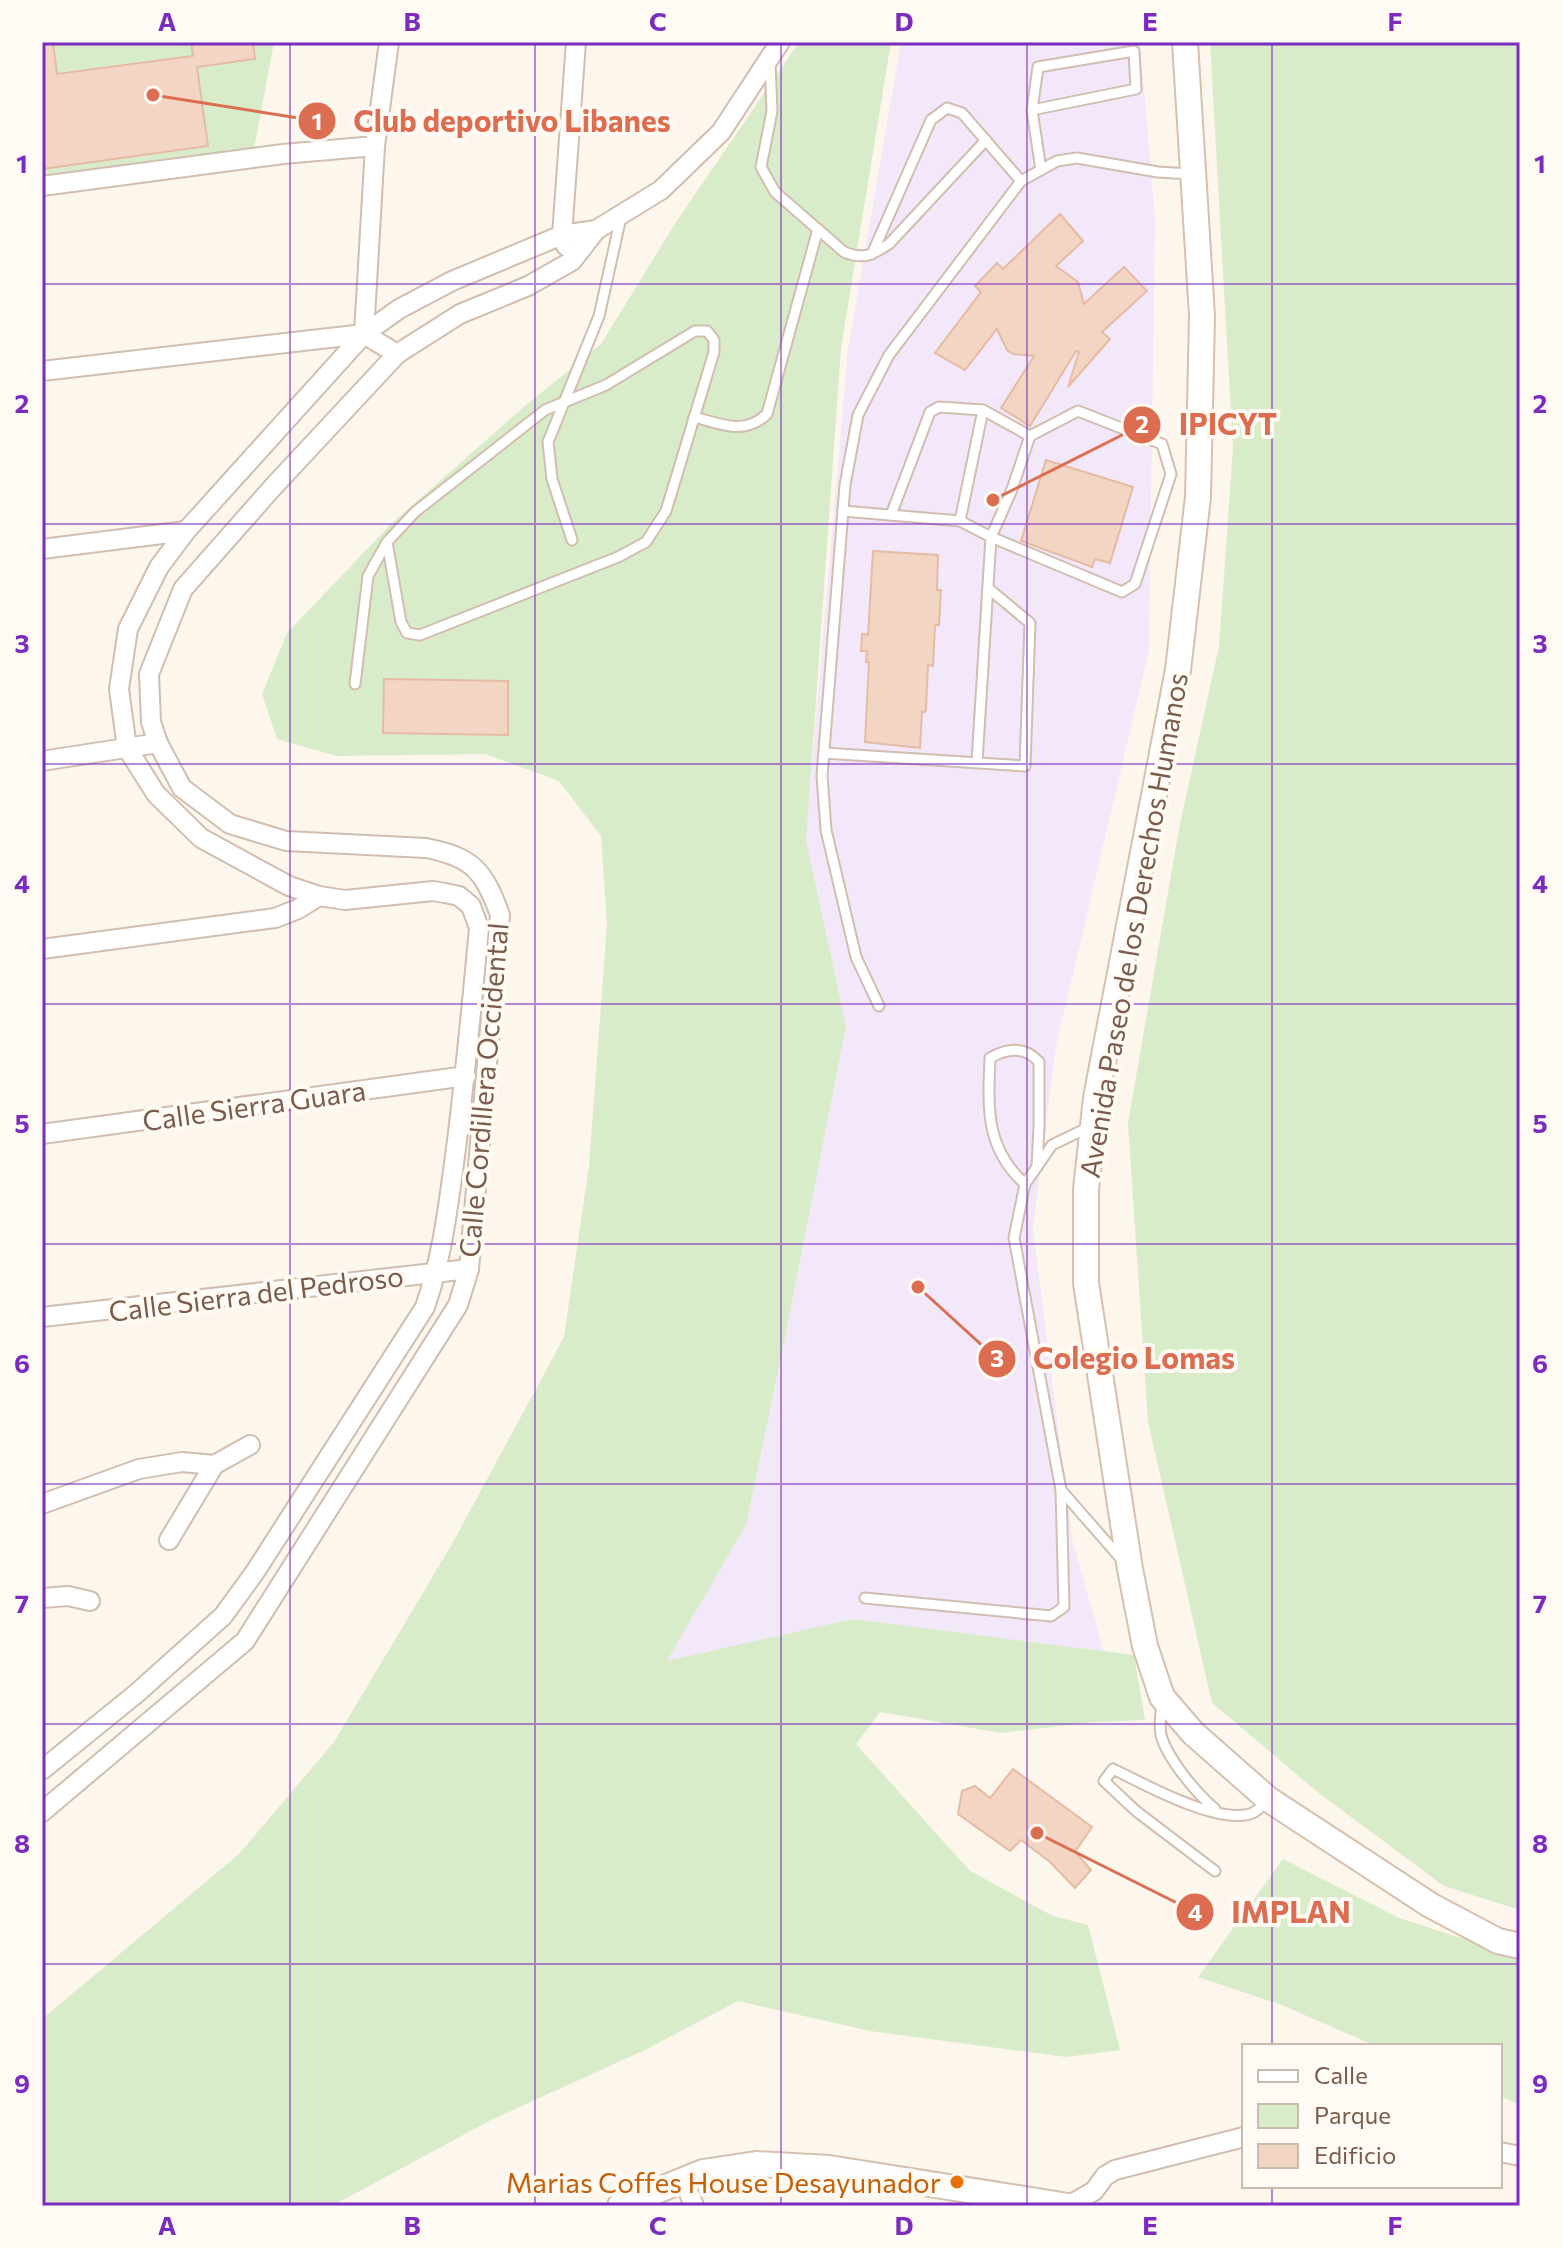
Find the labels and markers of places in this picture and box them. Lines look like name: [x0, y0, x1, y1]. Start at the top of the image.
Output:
callout: Club deportivo Libanes: [297, 94, 687, 148]
callout: IPICYT: [1122, 398, 1293, 452]
callout: Colegio Lomas: [977, 1332, 1251, 1386]
callout: IMPLAN: [1175, 1885, 1367, 1939]
place label: Marias Coffes House Desayunador: [506, 2165, 941, 2199]
marker: Marias Coffes House Desayunador: [948, 2173, 966, 2191]

